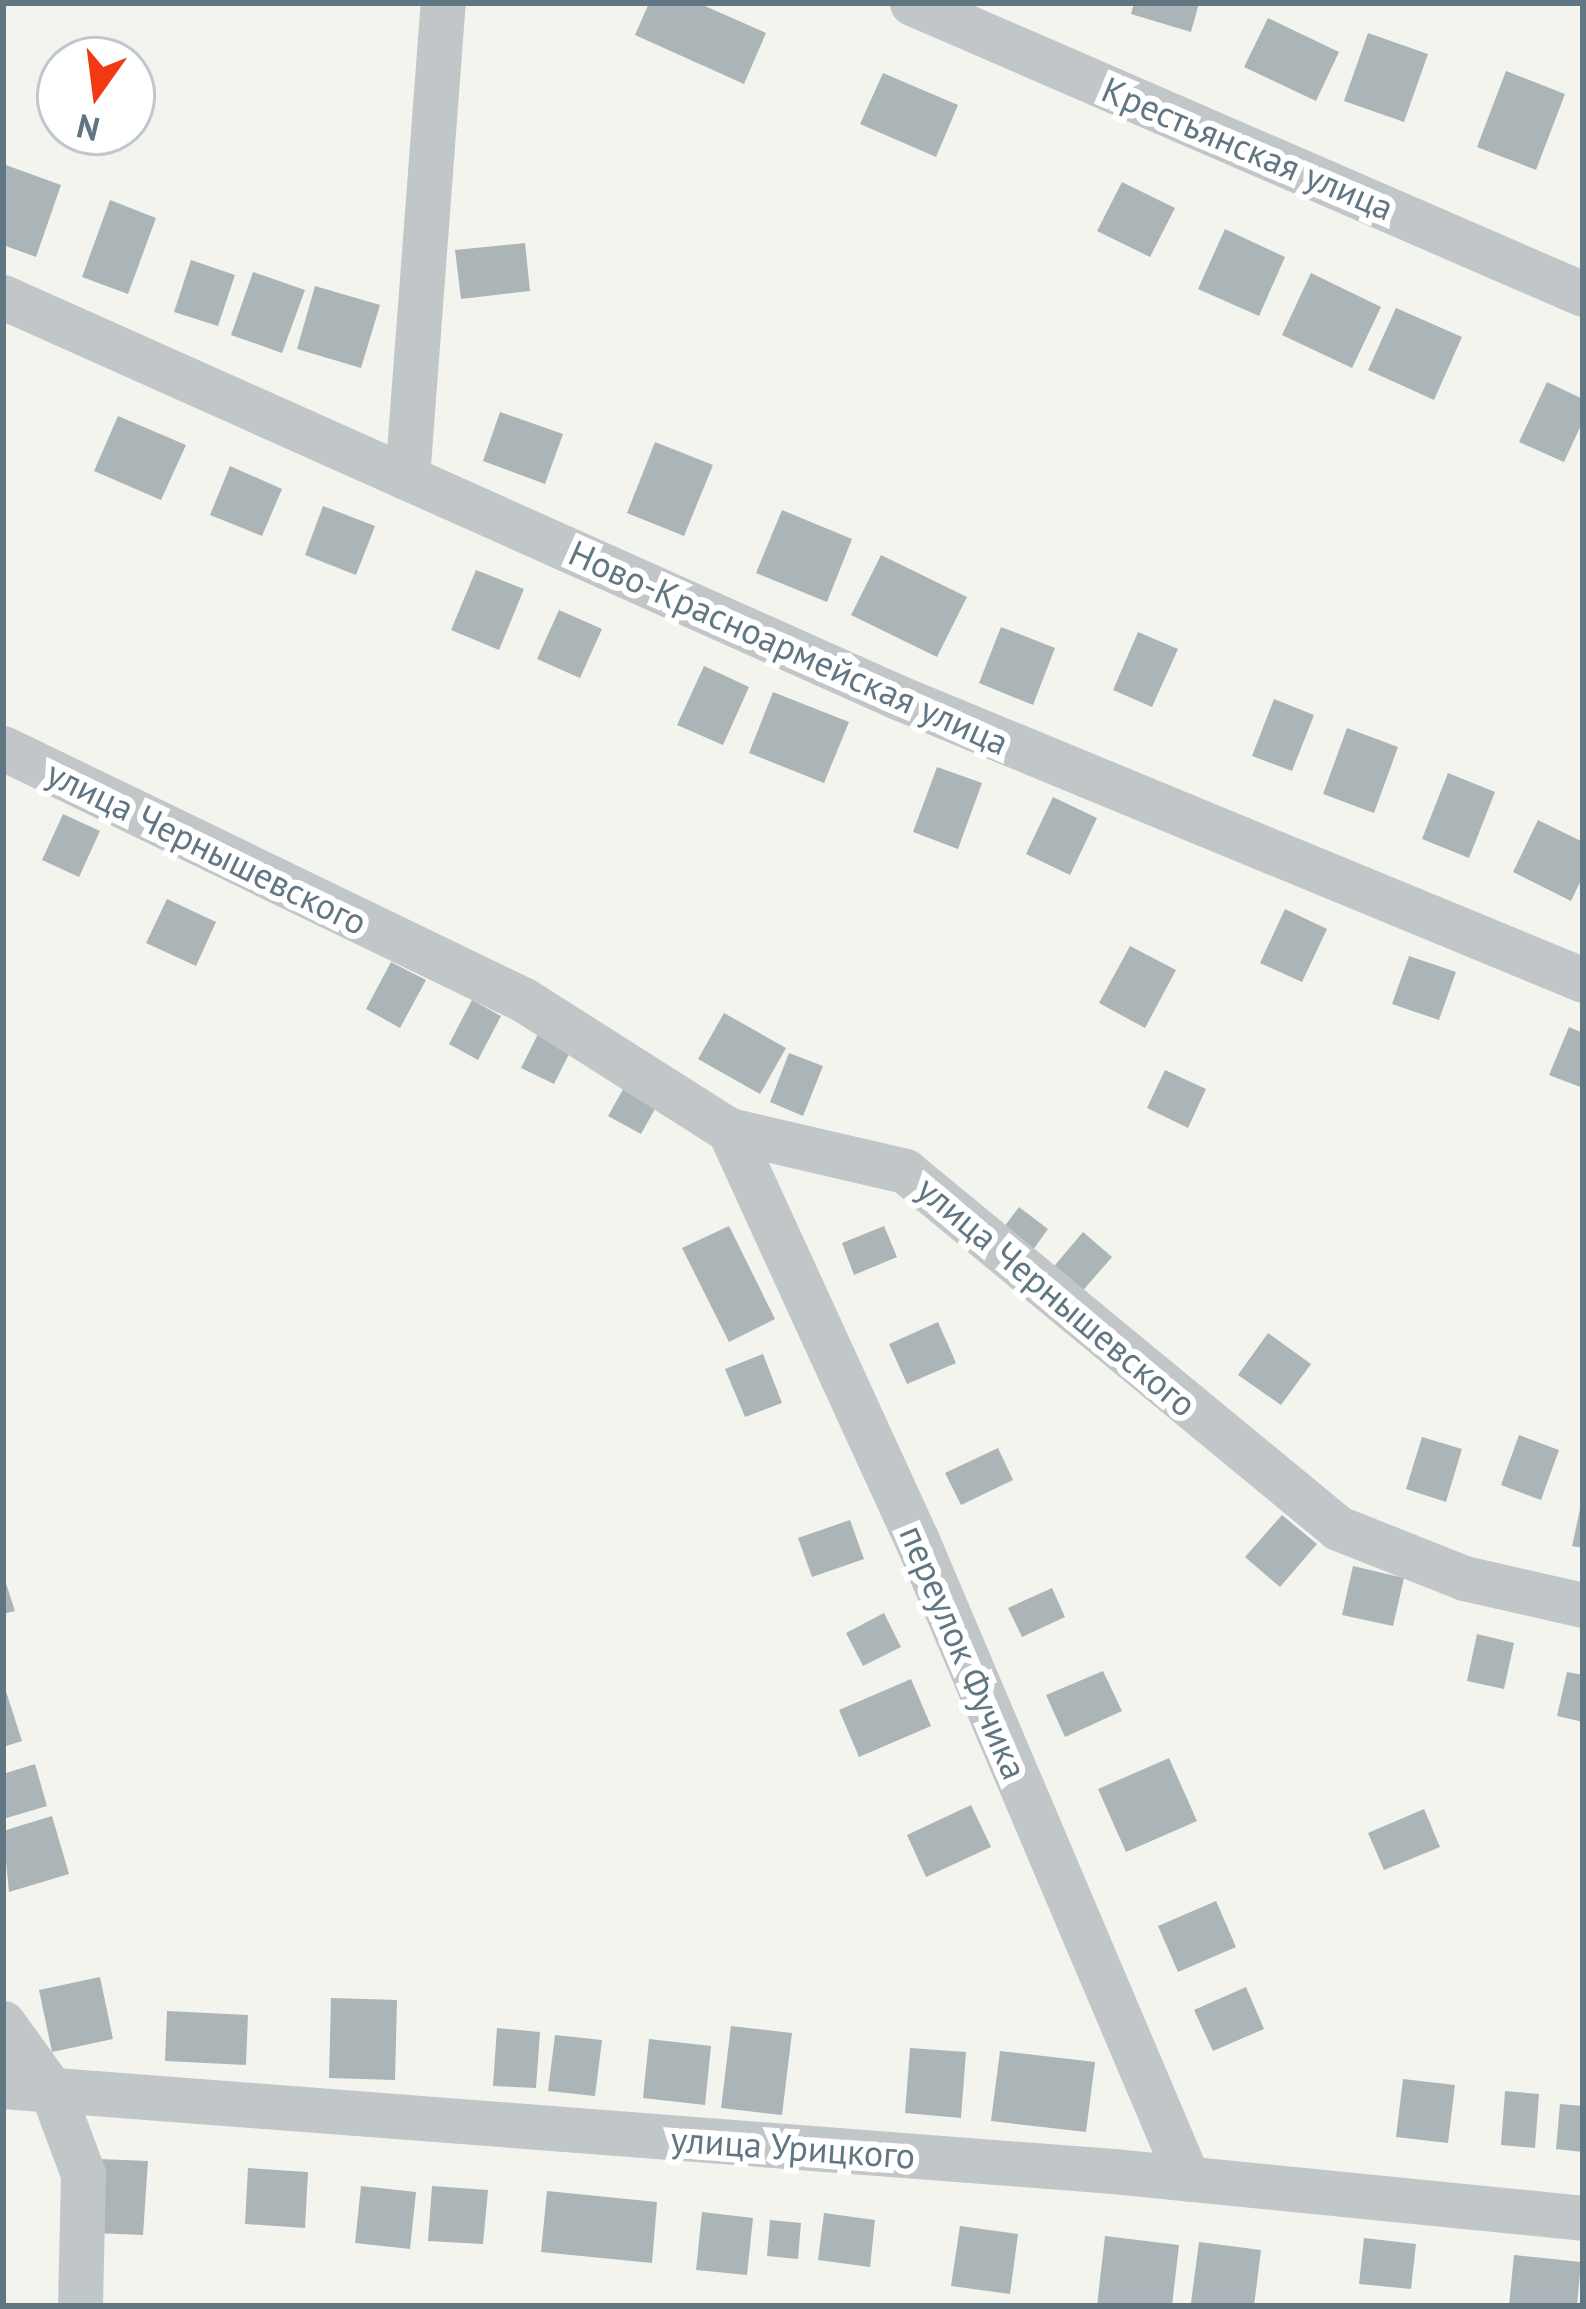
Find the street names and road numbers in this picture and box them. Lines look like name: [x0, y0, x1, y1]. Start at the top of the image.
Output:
street label: Крестьянская улица: [1096, 67, 1400, 229]
street label: Ново-Красноармейская улица: [563, 530, 1015, 764]
street label: улица Чернышевского: [40, 751, 374, 943]
street label: улица Чернышевского: [909, 1167, 1205, 1425]
street label: переулок Фучика: [891, 1518, 1037, 1786]
street label: улица Урицкого: [669, 2117, 917, 2177]

